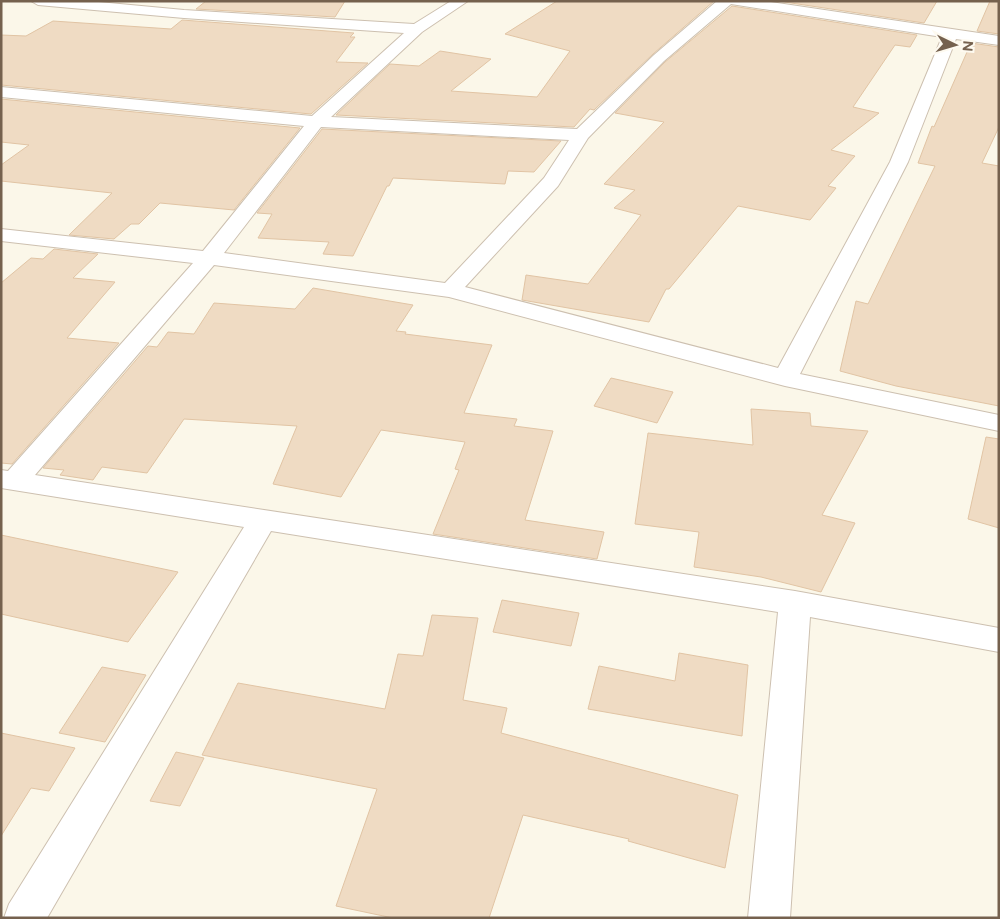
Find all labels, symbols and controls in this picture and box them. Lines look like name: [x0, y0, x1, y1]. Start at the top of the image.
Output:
north arrow: [930, 20, 980, 70]
text: N: [959, 40, 976, 52]

